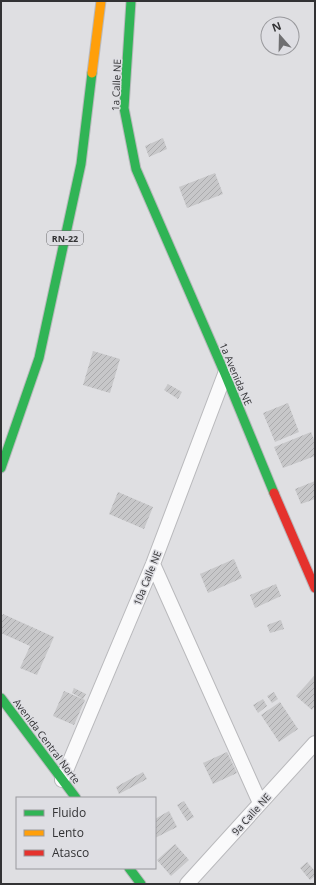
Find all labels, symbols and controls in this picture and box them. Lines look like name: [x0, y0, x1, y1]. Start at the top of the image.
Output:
north arrow: [260, 16, 300, 56]
text: N: [270, 18, 283, 35]
street label: 1a Calle NE: [108, 59, 124, 111]
road number: RN-22: [47, 231, 83, 245]
street label: 1a Avenida NE: [217, 341, 255, 407]
street label: 10a Calle NE: [130, 549, 164, 607]
street label: Avenida Central Norte: [10, 696, 84, 787]
street label: 9a Calle NE: [228, 790, 274, 838]
legend: [16, 797, 156, 869]
text: Fluido: [52, 804, 86, 821]
text: Lento: [52, 824, 84, 841]
text: Atasco: [52, 844, 89, 861]

